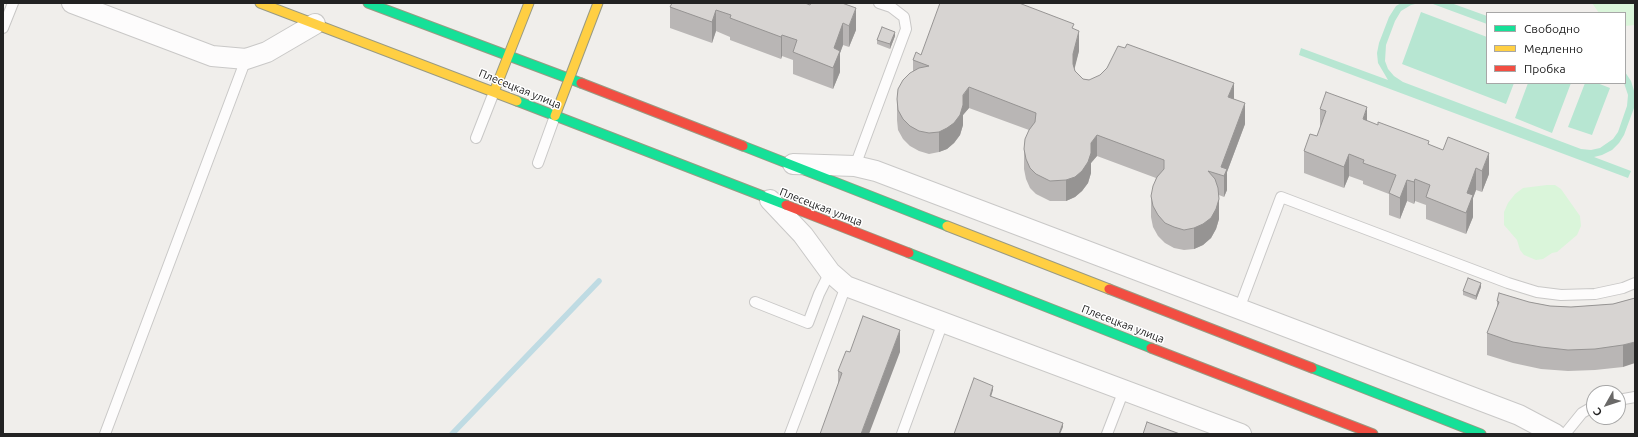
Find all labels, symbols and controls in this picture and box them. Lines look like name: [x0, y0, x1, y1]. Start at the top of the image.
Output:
legend: [1486, 12, 1626, 84]
text: Свободно: [1524, 22, 1580, 35]
text: Медленно: [1524, 42, 1583, 55]
text: Пробка: [1524, 62, 1566, 75]
street label: Плесецкая улица: [477, 66, 563, 112]
street label: Плесецкая улица: [778, 185, 864, 229]
street label: Плесецкая улица: [1080, 302, 1166, 346]
north arrow: [1586, 385, 1626, 425]
text: С: [1591, 405, 1604, 418]

